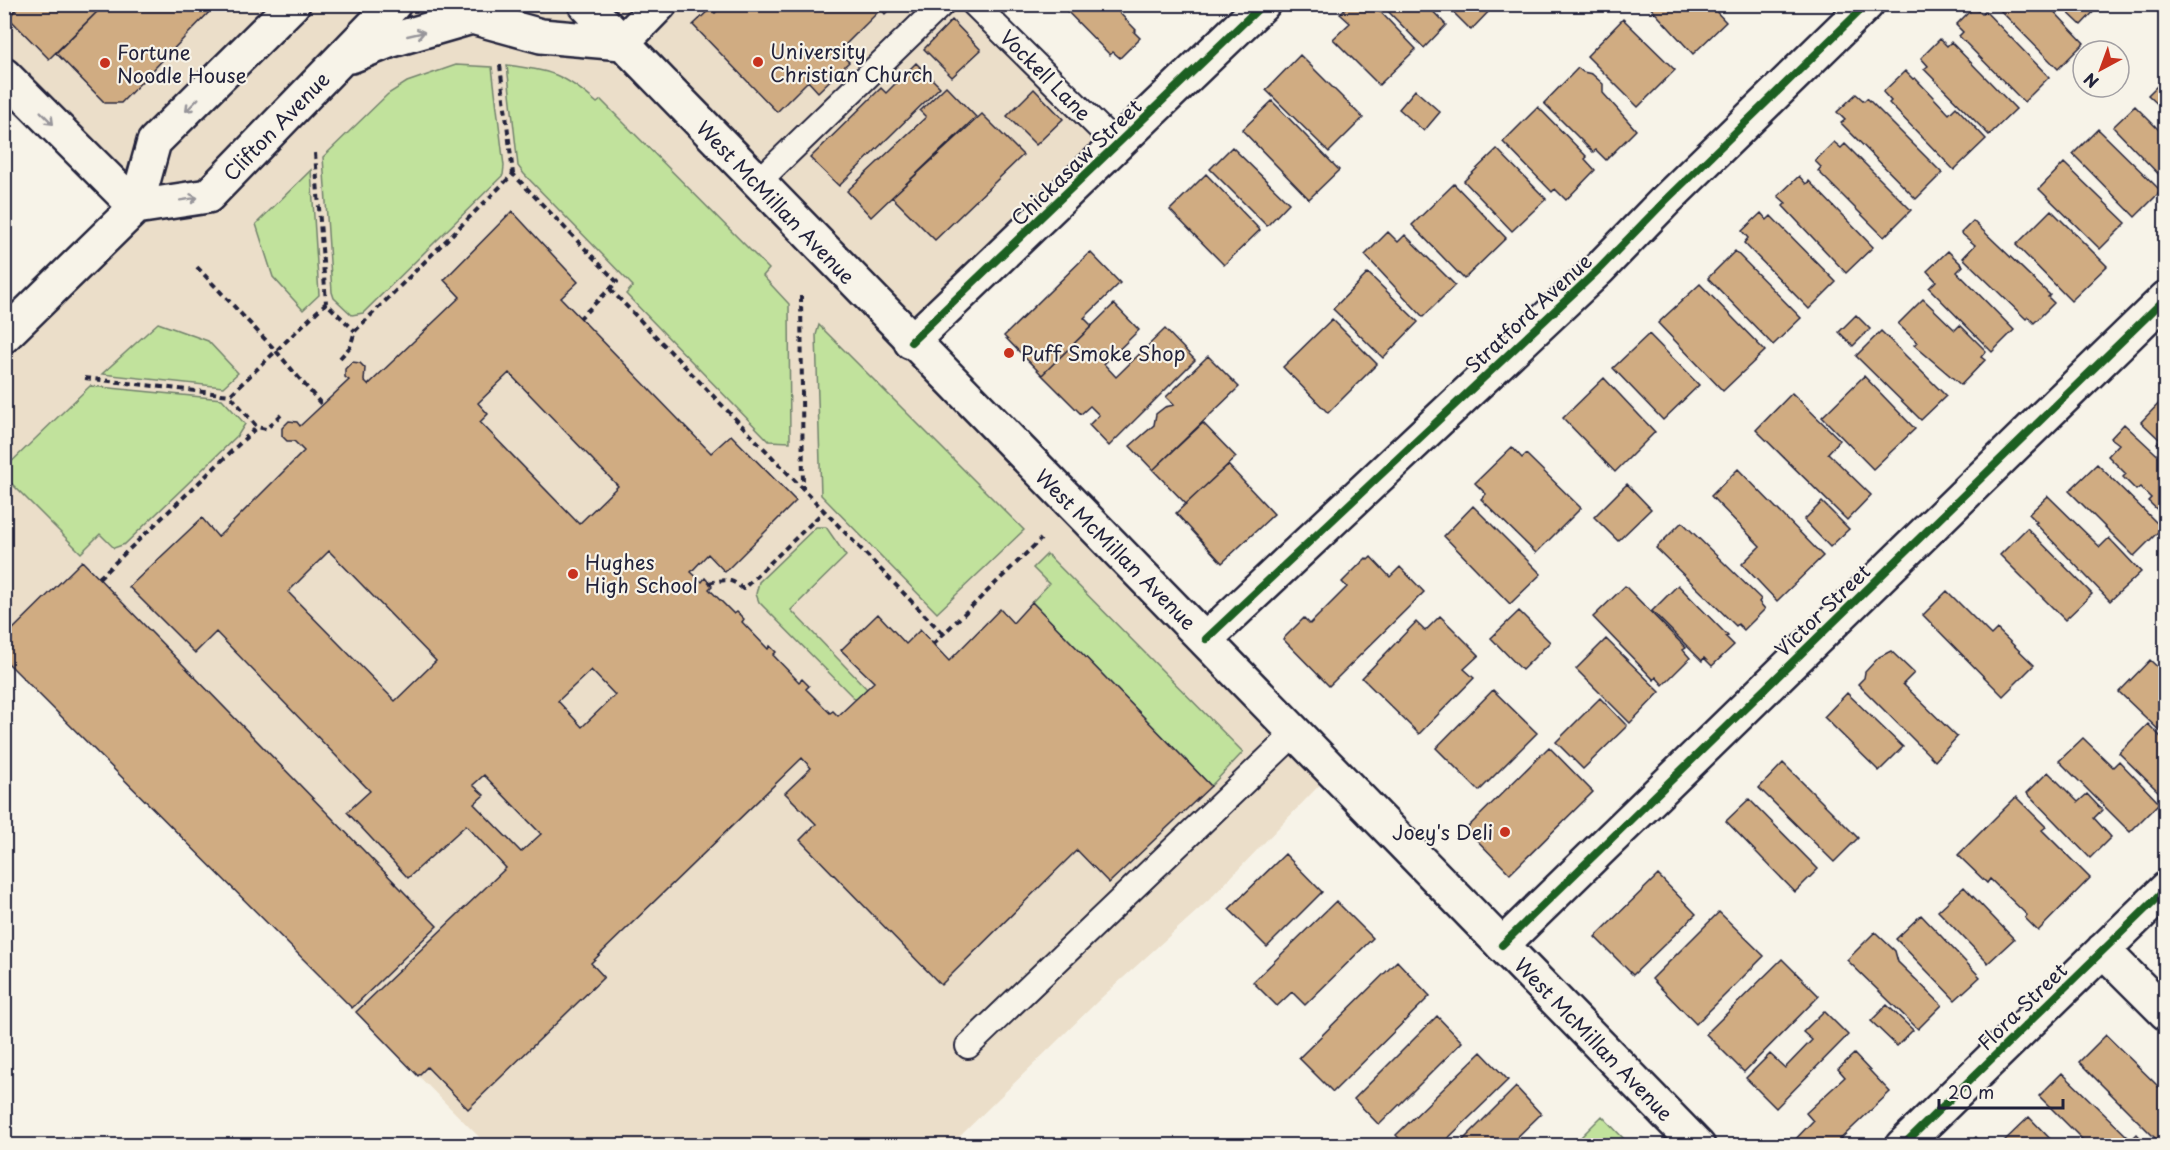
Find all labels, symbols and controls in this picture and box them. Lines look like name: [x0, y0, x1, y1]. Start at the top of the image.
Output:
street label: Vockell Lane: [994, 23, 1098, 127]
one-way arrow: [406, 28, 425, 40]
place label: University Christian Church: [770, 36, 933, 89]
place label: Fortune Noodle House: [117, 37, 247, 90]
north arrow: [2071, 39, 2131, 99]
marker: University Christian Church: [751, 55, 765, 69]
marker: Fortune Noodle House: [98, 56, 112, 70]
street label: Clifton Avenue: [216, 64, 336, 187]
text: N: [2078, 68, 2103, 94]
street label: Chickasaw Street: [1004, 92, 1148, 232]
one-way arrow: [185, 97, 199, 112]
one-way arrow: [40, 110, 55, 125]
street label: West McMillan Avenue: [690, 114, 862, 291]
one-way arrow: [178, 193, 198, 204]
street label: Stratford Avenue: [1458, 246, 1598, 380]
place label: Puff Smoke Shop: [1021, 338, 1186, 368]
marker: Puff Smoke Shop: [1002, 346, 1016, 360]
street label: West McMillan Avenue: [1029, 462, 1203, 636]
place label: Hughes High School: [585, 547, 698, 600]
street label: Victor Street: [1768, 557, 1876, 663]
marker: Hughes High School: [566, 567, 580, 581]
place label: Joey's Deli: [1392, 817, 1493, 847]
marker: Joey's Deli: [1498, 825, 1512, 839]
street label: West McMillan Avenue: [1508, 951, 1680, 1128]
street label: Flora Street: [1970, 955, 2074, 1057]
scale bar: [1939, 1072, 2064, 1110]
text: 20 m: [1948, 1078, 1994, 1105]

